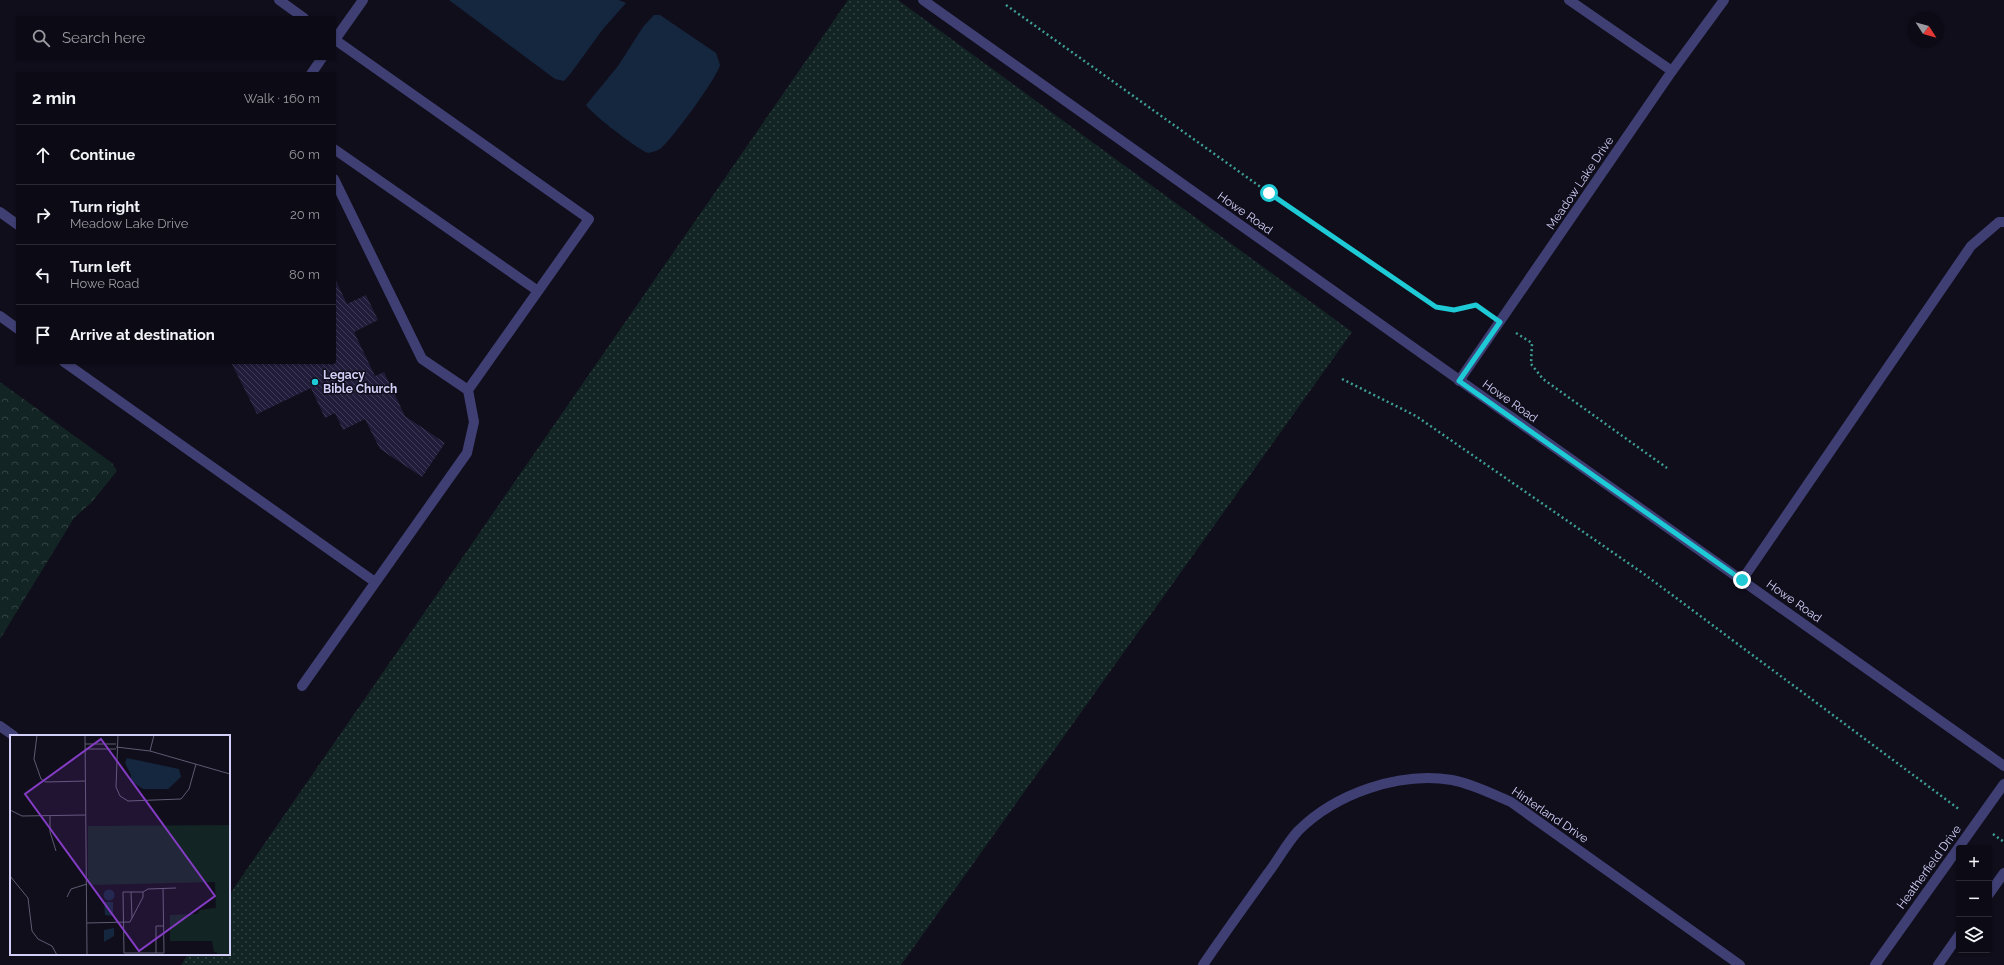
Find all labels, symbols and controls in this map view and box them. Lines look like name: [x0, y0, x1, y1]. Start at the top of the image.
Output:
north arrow: [1908, 12, 1944, 48]
search box: [16, 16, 336, 60]
icon: search: [30, 27, 52, 49]
text: Search here: [62, 29, 145, 47]
text: 2 min: [32, 88, 76, 108]
text: Walk · 160 m: [244, 91, 320, 106]
street label: Meadow Lake Drive: [1544, 134, 1616, 232]
icon: ahead: [32, 144, 54, 166]
text: Continue: [70, 146, 135, 164]
text: 60 m: [289, 147, 320, 162]
route start: [1260, 184, 1278, 202]
street label: Howe Road: [1215, 189, 1275, 237]
text: Turn right: [70, 198, 140, 216]
icon: right: [32, 204, 54, 226]
text: 20 m: [290, 207, 320, 222]
text: Meadow Lake Drive: [70, 216, 188, 231]
text: Turn left: [70, 258, 131, 276]
icon: left: [32, 264, 54, 286]
text: 80 m: [289, 267, 320, 282]
text: Howe Road: [70, 276, 139, 291]
icon: arrive: [32, 324, 54, 346]
text: Arrive at destination: [70, 326, 215, 344]
place label: Legacy Bible Church: [323, 368, 397, 396]
marker: Legacy Bible Church: [310, 377, 320, 387]
street label: Howe Road: [1480, 377, 1540, 425]
route end: [1733, 571, 1751, 589]
street label: Howe Road: [1764, 577, 1824, 625]
inset map: [10, 735, 230, 955]
street label: Hinterland Drive: [1509, 784, 1591, 846]
street label: Heatherfield Drive: [1894, 822, 1964, 912]
map controls: [1956, 845, 1992, 953]
button: +: [1956, 845, 1992, 881]
button: −: [1956, 881, 1992, 917]
button: layers: [1956, 917, 1992, 953]

